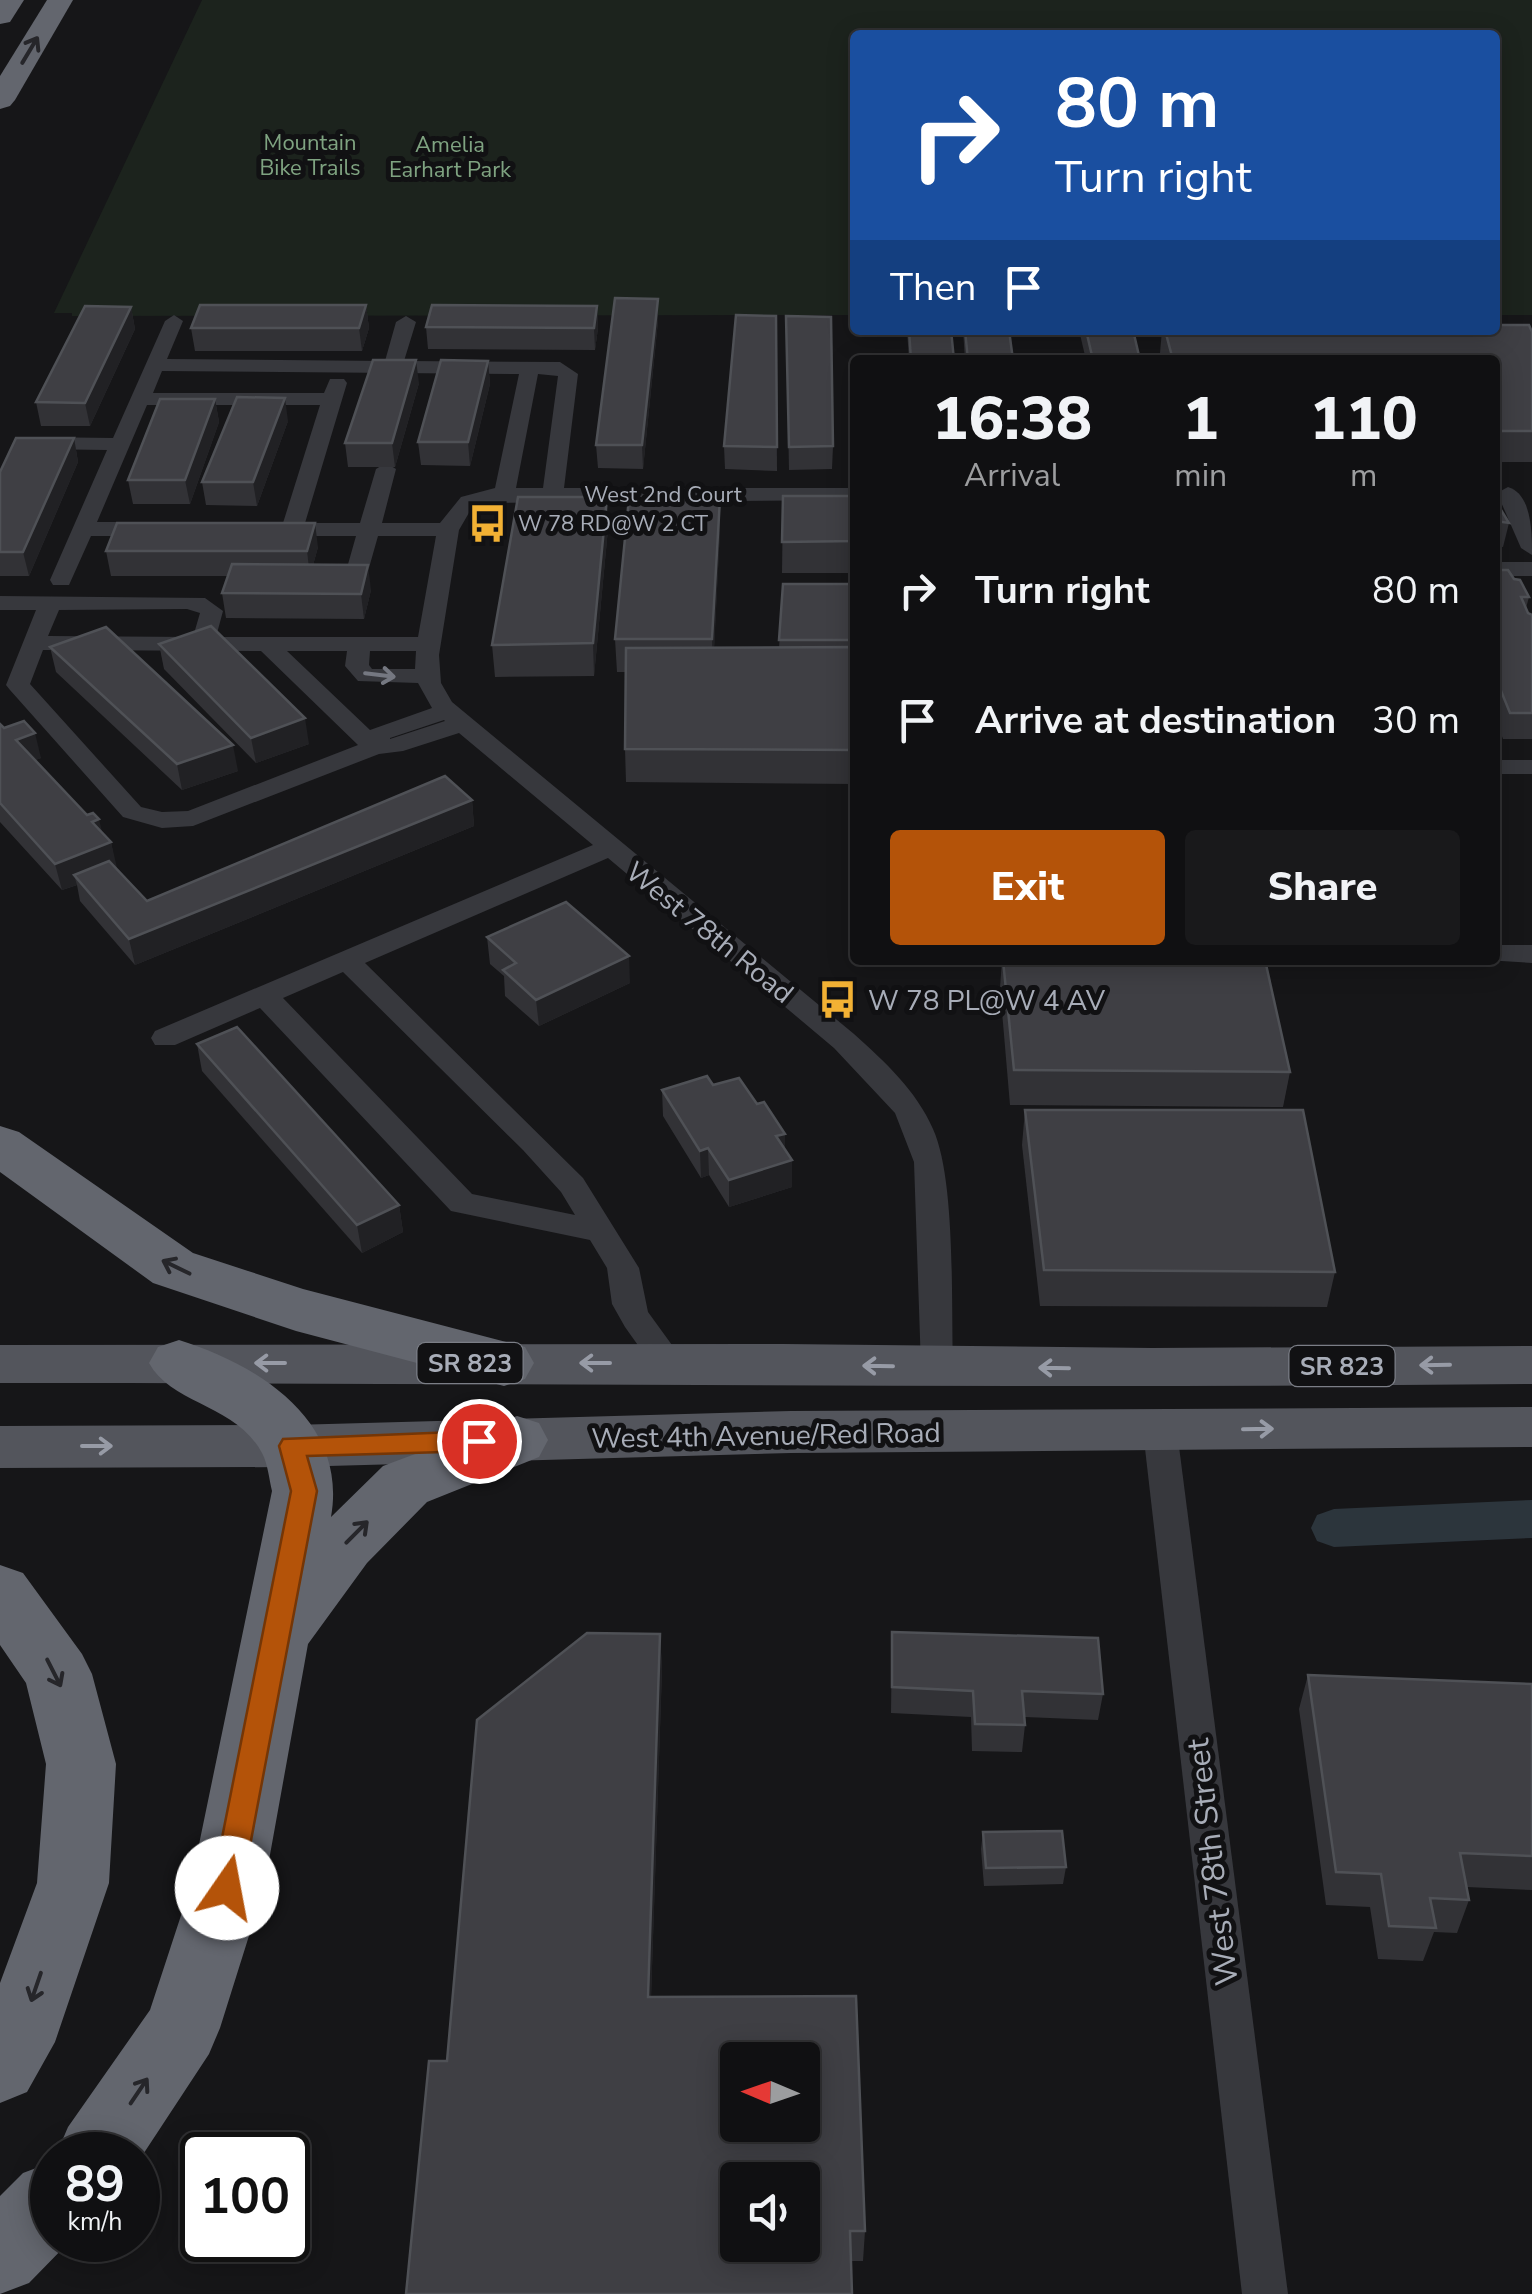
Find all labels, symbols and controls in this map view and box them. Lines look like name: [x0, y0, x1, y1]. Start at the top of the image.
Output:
one-way arrow: [20, 36, 40, 65]
text: 80 m: [1055, 56, 1219, 152]
icon: right: [890, 70, 1020, 200]
park label: Mountain Bike Trails: [259, 128, 361, 183]
park label: Amelia Earhart Park: [389, 130, 512, 185]
text: Turn right: [1055, 147, 1252, 208]
icon: arrive: [996, 260, 1051, 315]
text: Then: [890, 262, 976, 313]
text: 16:38: [932, 378, 1092, 460]
text: 1: [1183, 378, 1219, 460]
text: 110: [1310, 378, 1418, 460]
text: Arrival: [964, 454, 1060, 497]
text: min: [1174, 454, 1227, 497]
text: m: [1350, 454, 1377, 497]
street label: West 2nd Court: [584, 480, 742, 510]
bus stop icon: W 78 RD@W 2 CT: [467, 502, 509, 544]
place label: W 78 RD@W 2 CT: [518, 509, 709, 539]
icon: right: [890, 563, 945, 618]
text: Turn right: [975, 565, 1150, 616]
text: 80 m: [1372, 565, 1460, 616]
one-way arrow: [363, 666, 396, 685]
icon: arrive: [890, 693, 945, 748]
text: Arrive at destination: [975, 695, 1336, 746]
text: 30 m: [1372, 695, 1460, 746]
button: Exit: [890, 830, 1165, 945]
button: Share: [1185, 830, 1460, 945]
street label: West 78th Road: [617, 853, 801, 1012]
bus stop icon: W 78 PL@W 4 AV: [817, 979, 859, 1021]
place label: W 78 PL@W 4 AV: [868, 982, 1106, 1020]
one-way arrow: [161, 1256, 191, 1275]
road number: SR 823: [418, 1343, 522, 1383]
road number: SR 823: [1290, 1346, 1394, 1386]
one-way arrow: [254, 1354, 286, 1372]
one-way arrow: [579, 1354, 612, 1372]
one-way arrow: [863, 1356, 896, 1376]
one-way arrow: [1419, 1356, 1452, 1374]
one-way arrow: [1039, 1358, 1071, 1377]
pin: [437, 1399, 522, 1484]
icon: arrive: [452, 1414, 507, 1469]
street label: West 4th Avenue/Red Road: [591, 1414, 941, 1458]
one-way arrow: [1241, 1420, 1273, 1439]
one-way arrow: [80, 1436, 113, 1456]
one-way arrow: [345, 1520, 369, 1544]
one-way arrow: [45, 1657, 64, 1687]
street label: West 78th Street: [1176, 1735, 1249, 1988]
position arrow: [175, 1836, 279, 1940]
one-way arrow: [26, 1970, 44, 2002]
north arrow: [720, 2042, 820, 2142]
map controls: [720, 2042, 820, 2262]
one-way arrow: [128, 2078, 149, 2106]
speed limit sign: 100: [180, 2132, 310, 2262]
text: 89: [65, 2150, 125, 2219]
button: sound: [720, 2162, 820, 2262]
text: km/h: [67, 2205, 123, 2239]

